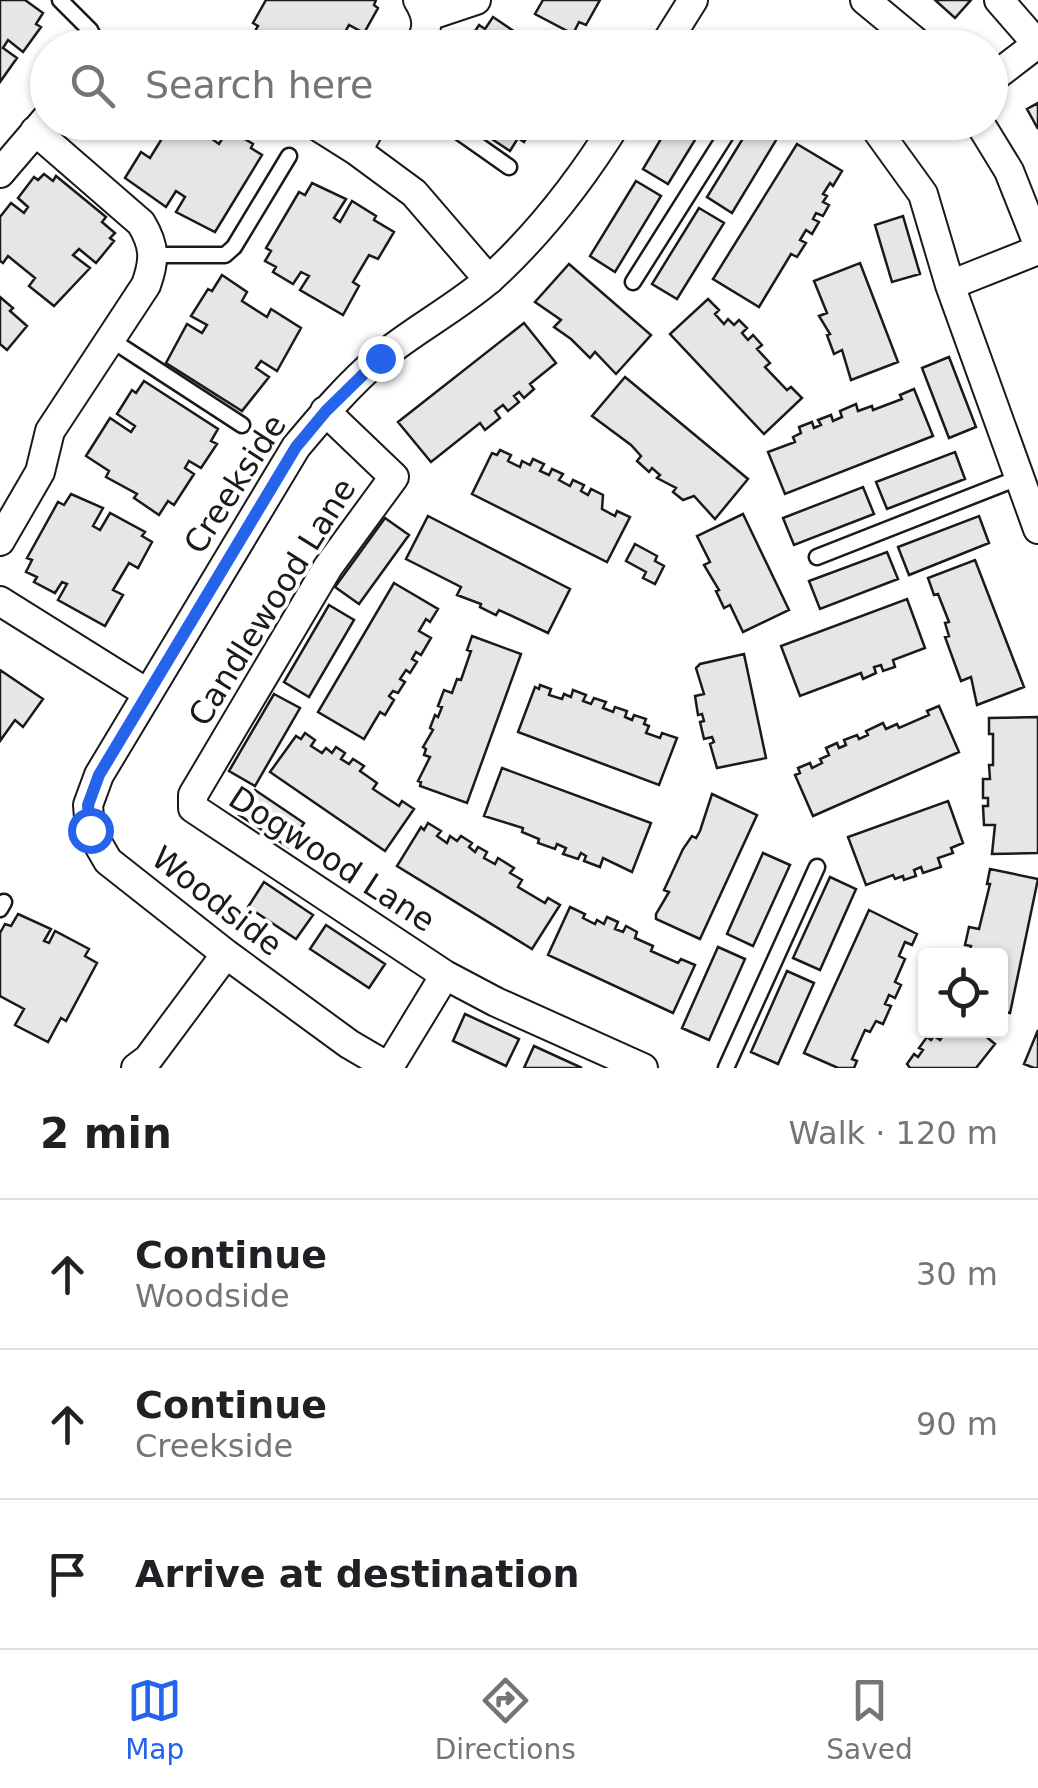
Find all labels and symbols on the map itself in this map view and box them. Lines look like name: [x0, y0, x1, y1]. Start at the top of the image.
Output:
route end: [358, 336, 404, 382]
street label: Creekside: [176, 407, 294, 561]
street label: Candlewood Lane: [181, 471, 363, 733]
street label: Dogwood Lane: [222, 778, 442, 940]
route start: [68, 808, 114, 854]
street label: Woodside: [144, 838, 290, 964]

